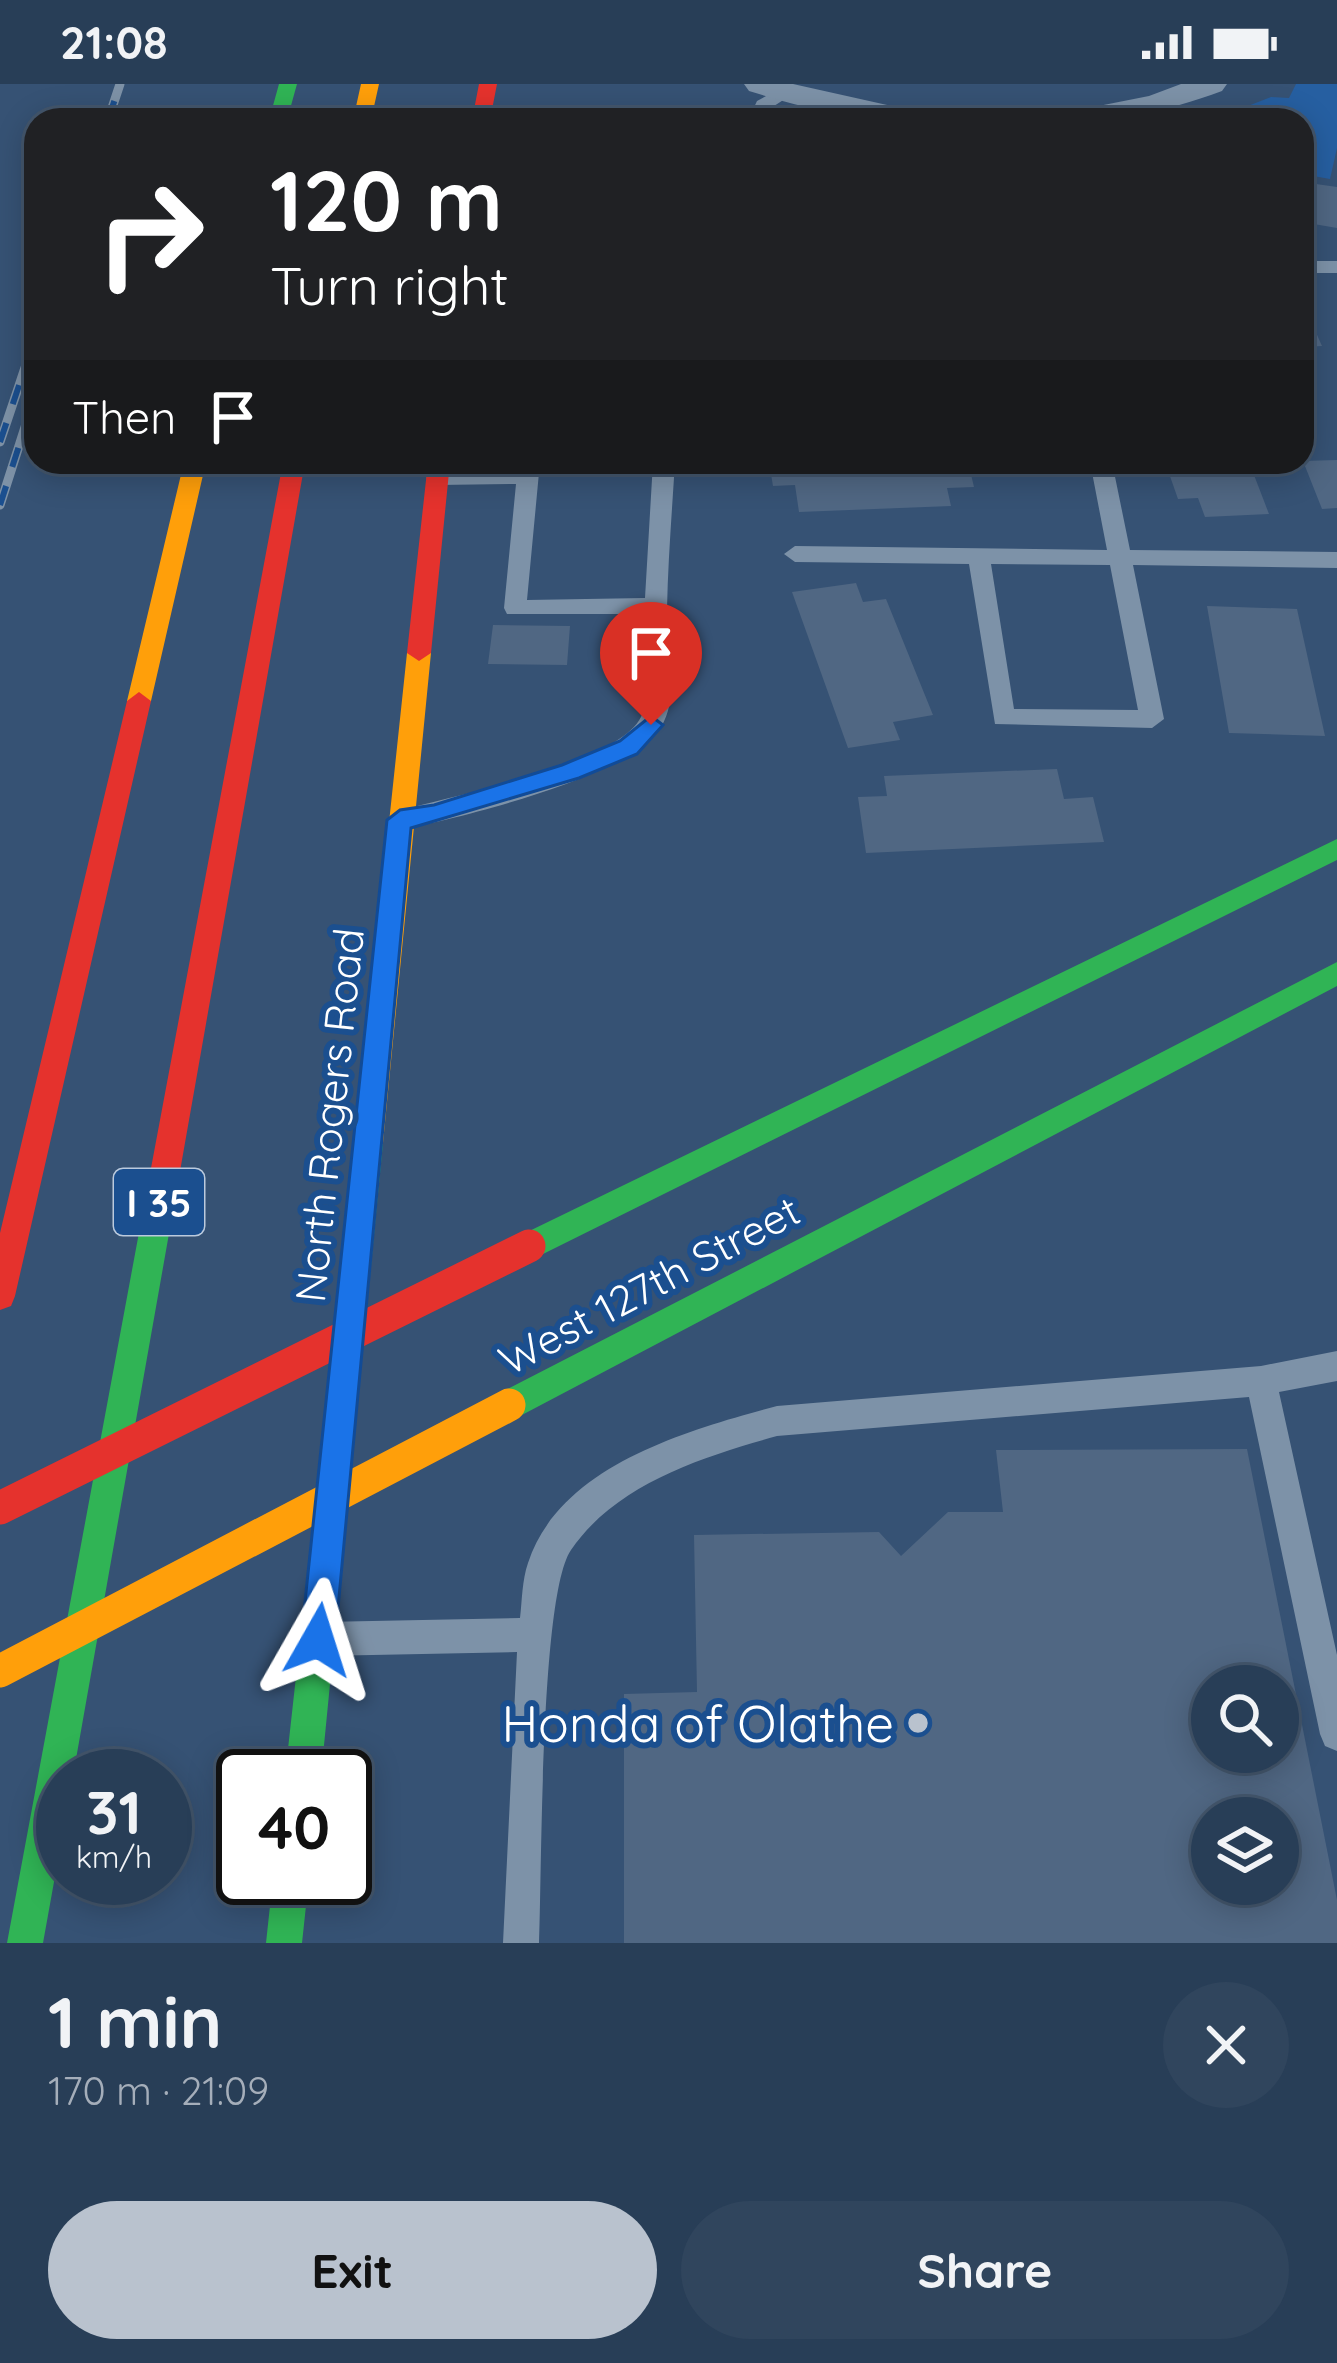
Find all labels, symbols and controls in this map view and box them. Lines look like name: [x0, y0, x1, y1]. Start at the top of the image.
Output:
text: 21:08: [60, 14, 168, 70]
text: 120 m: [270, 147, 503, 252]
icon: right: [72, 156, 228, 312]
text: Turn right: [270, 251, 509, 319]
icon: arrive: [200, 384, 266, 450]
text: Then: [72, 389, 176, 445]
pin: [600, 602, 702, 725]
icon: arrive: [618, 620, 684, 686]
street label: North Rogers Road: [283, 925, 375, 1305]
road number: I 35: [114, 1169, 204, 1235]
street label: West 127th Street: [490, 1183, 808, 1387]
position arrow: [255, 1577, 381, 1703]
map controls: [1191, 1665, 1299, 1905]
button: search: [1191, 1665, 1299, 1773]
place label: Honda of Olathe: [501, 1691, 894, 1755]
marker: Honda of Olathe: [905, 1710, 931, 1736]
speed limit sign: 40: [216, 1749, 372, 1905]
text: 31: [86, 1774, 142, 1849]
button: layers: [1191, 1797, 1299, 1905]
text: km/h: [76, 1838, 152, 1876]
text: 1 min: [48, 1976, 222, 2066]
button: close: [1163, 1982, 1289, 2108]
text: 170 m · 21:09: [48, 2066, 269, 2115]
button: Exit: [48, 2201, 657, 2339]
button: Share: [681, 2201, 1289, 2339]

